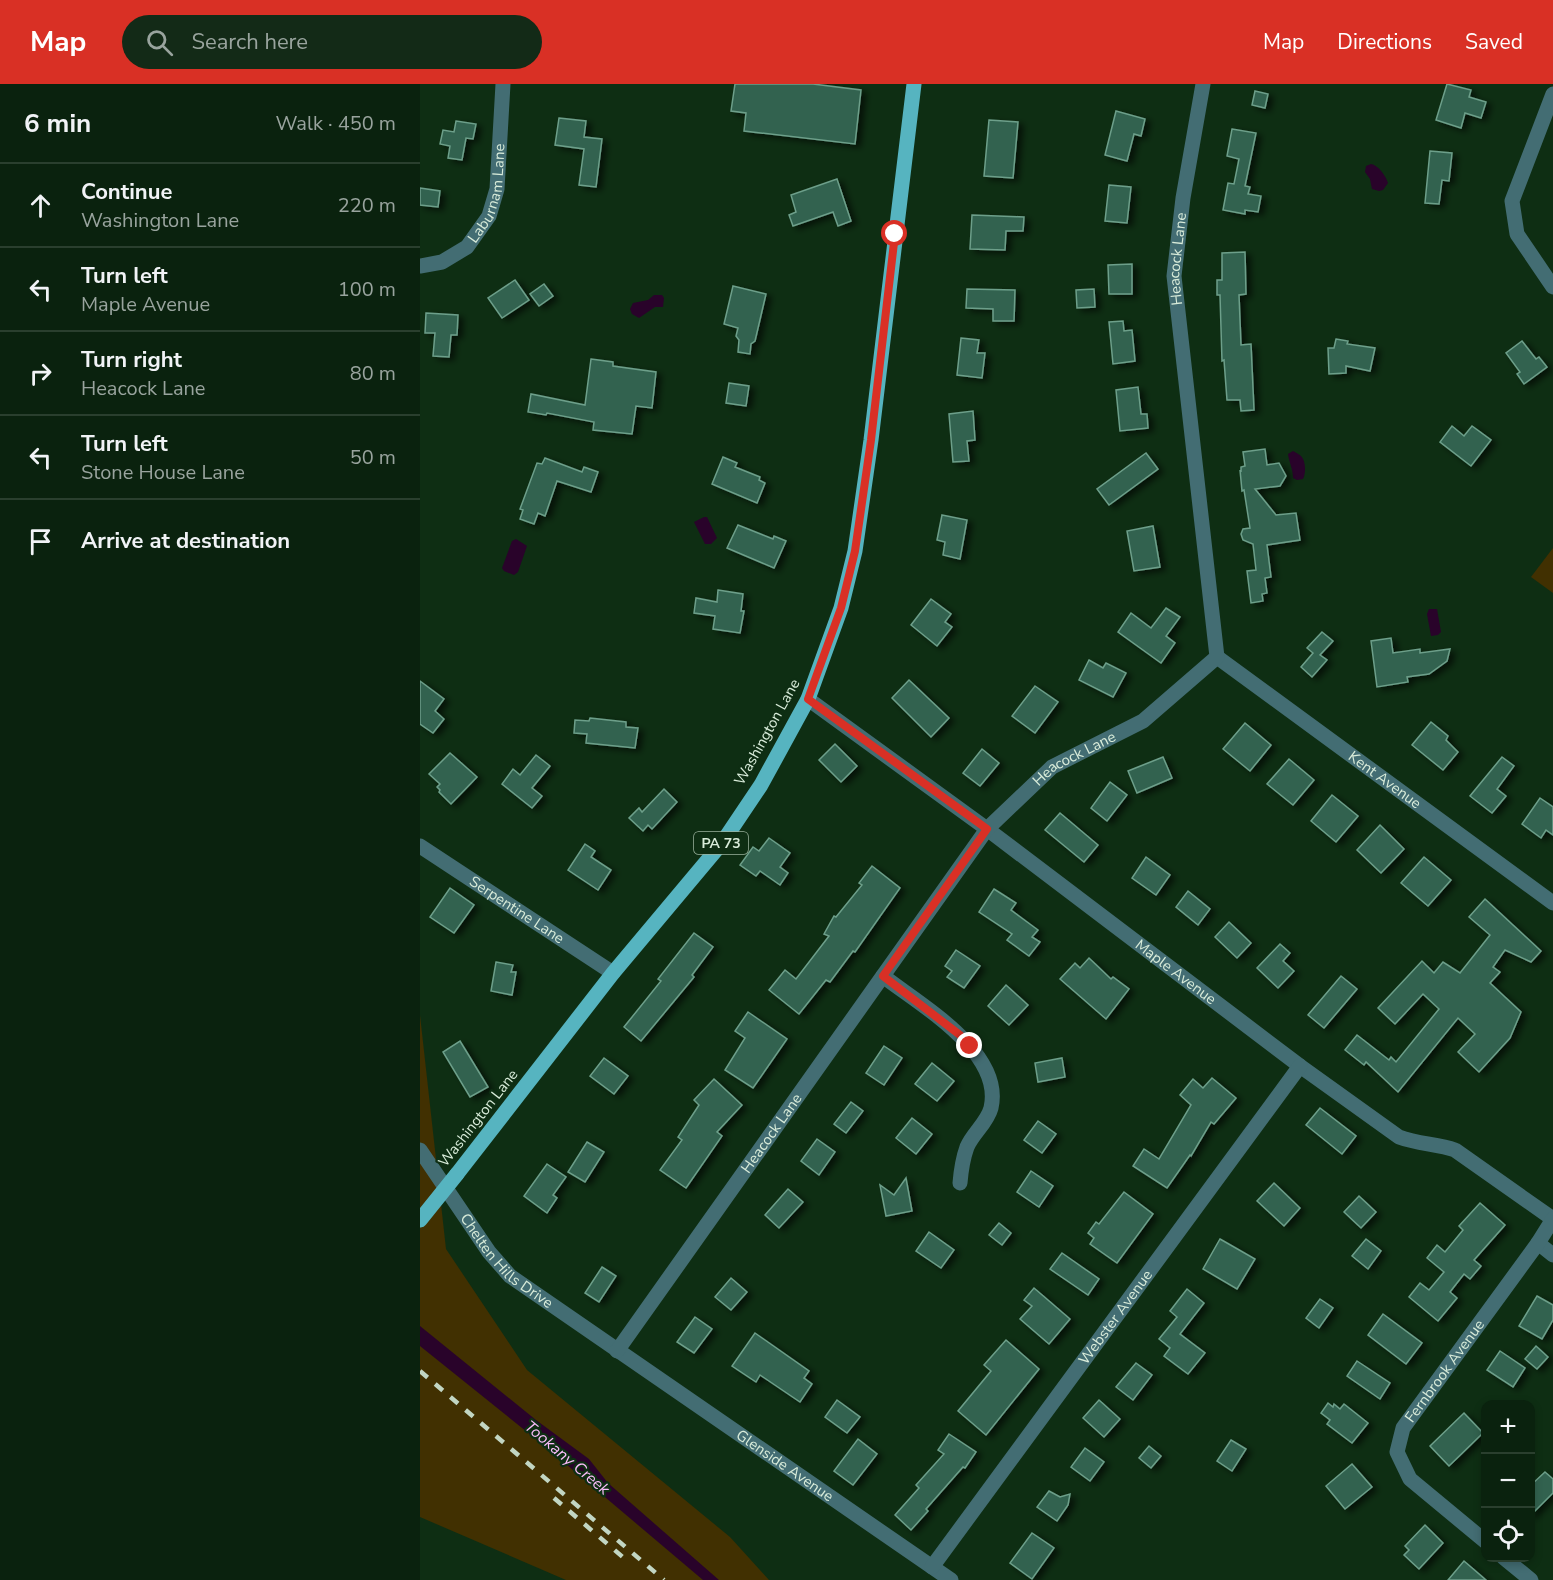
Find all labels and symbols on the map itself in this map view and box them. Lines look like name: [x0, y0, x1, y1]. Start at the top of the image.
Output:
street label: Laburnam Lane: [463, 143, 510, 247]
street label: Heacock Lane: [1164, 211, 1191, 307]
route start: [881, 220, 907, 246]
street label: Washington Lane: [729, 675, 805, 789]
street label: Heacock Lane: [1028, 726, 1119, 790]
street label: Kent Avenue: [1344, 746, 1425, 813]
road number: PA 73: [694, 832, 748, 854]
street label: Serpentine Lane: [466, 871, 568, 948]
street label: Maple Avenue: [1131, 935, 1220, 1009]
route end: [956, 1032, 982, 1058]
street label: Washington Lane: [434, 1065, 522, 1171]
street label: Heacock Lane: [736, 1089, 807, 1177]
street label: Chelten Hills Drive: [456, 1209, 557, 1313]
street label: Webster Avenue: [1074, 1266, 1157, 1369]
street label: Fernbrook Avenue: [1400, 1315, 1489, 1427]
water label: Tookany Creek: [520, 1416, 615, 1501]
street label: Glenside Avenue: [732, 1425, 838, 1506]

